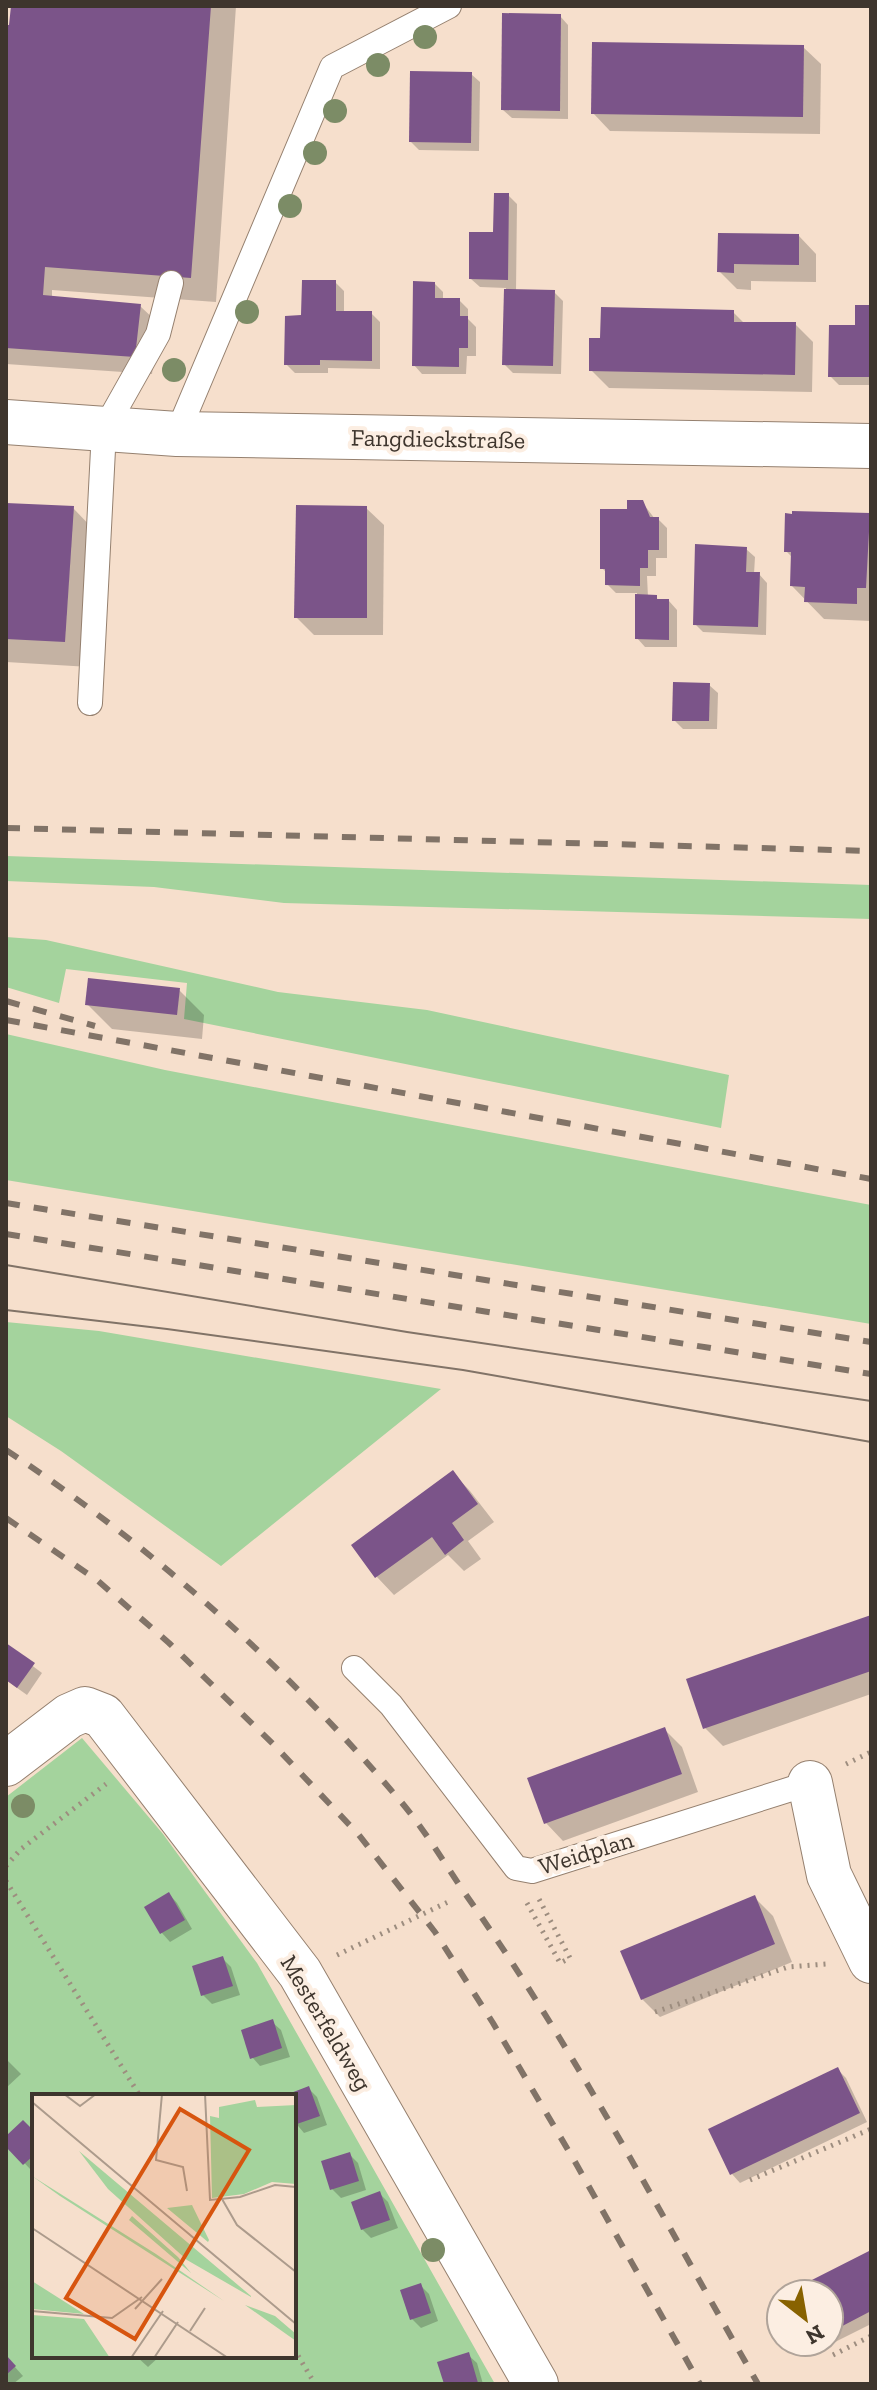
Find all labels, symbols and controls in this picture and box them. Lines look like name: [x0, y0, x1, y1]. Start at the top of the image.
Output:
street label: Fangdieckstraße: [351, 422, 525, 455]
street label: Weidplan: [535, 1824, 637, 1881]
street label: Mesterfeldweg: [275, 1950, 378, 2096]
inset map: [32, 2094, 296, 2358]
north arrow: [765, 2278, 845, 2358]
text: N: [801, 2319, 829, 2351]

